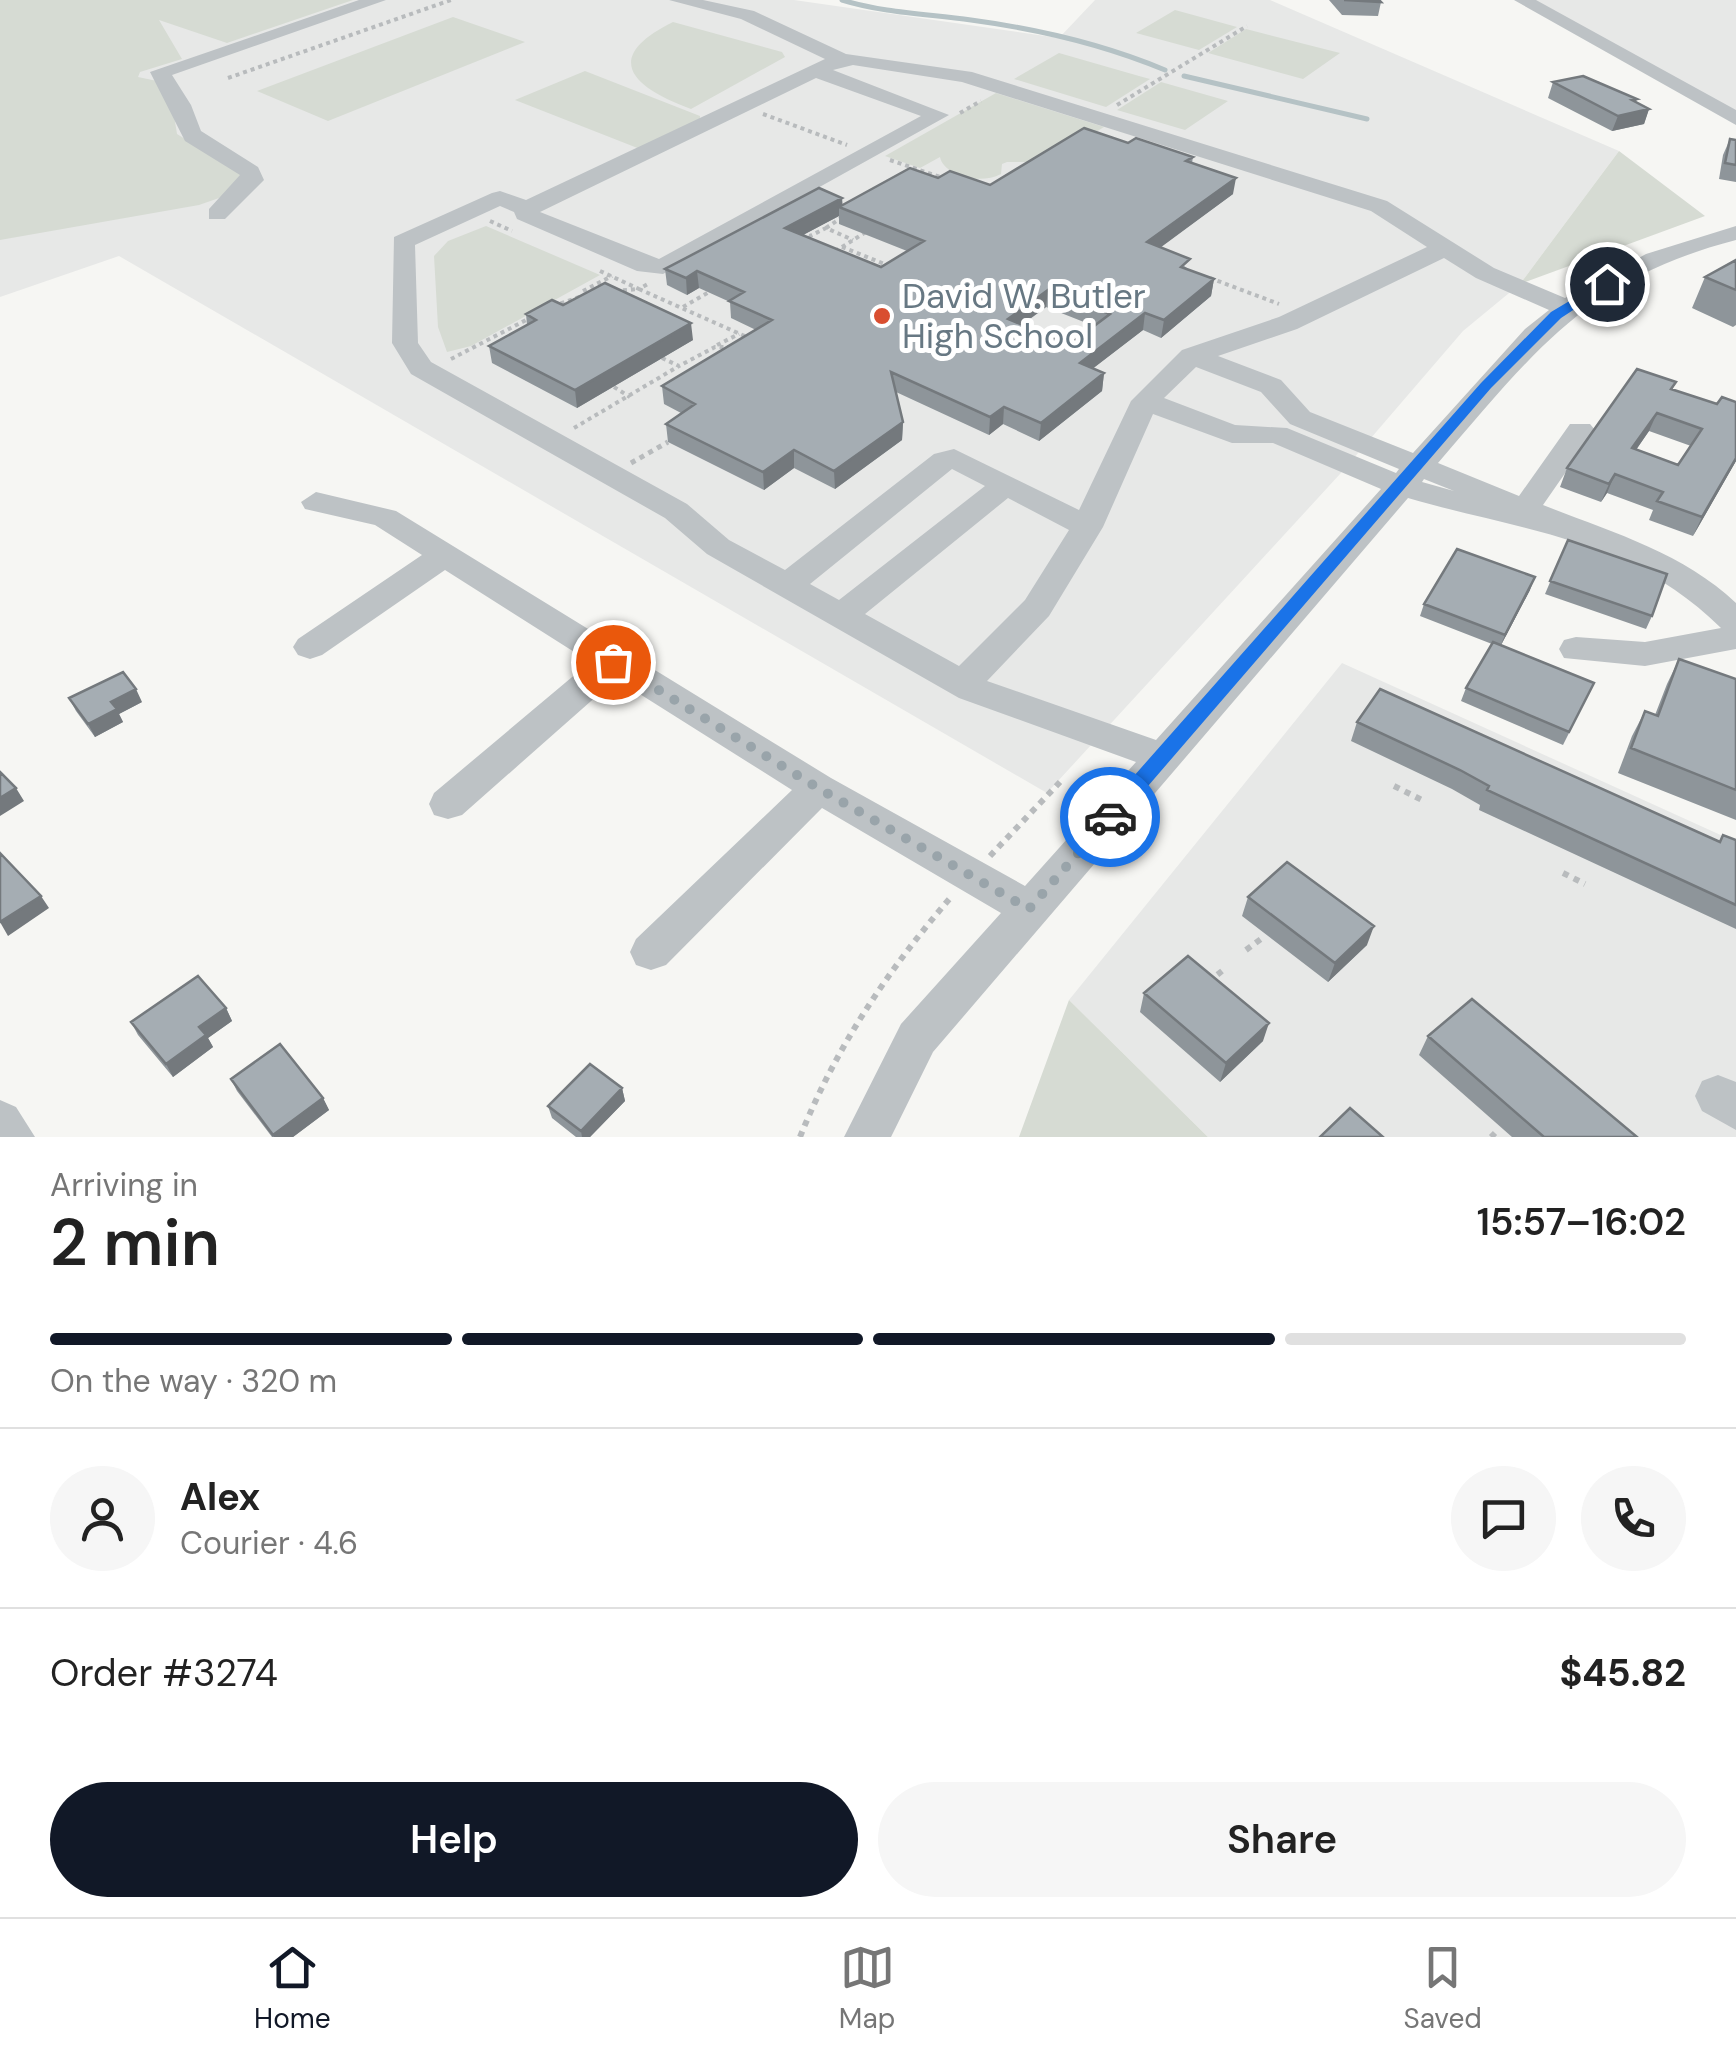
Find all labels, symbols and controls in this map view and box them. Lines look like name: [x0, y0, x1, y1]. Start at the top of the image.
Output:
pin: [1565, 242, 1650, 327]
icon: home: [1580, 257, 1635, 312]
place label: David W. Butler High School: [902, 273, 1146, 359]
marker: David W. Butler High School: [871, 305, 893, 327]
pin: [571, 620, 656, 705]
icon: bag: [586, 635, 641, 690]
courier: [1060, 767, 1160, 867]
icon: car: [1083, 790, 1138, 845]
text: Arriving in: [50, 1164, 198, 1206]
text: 15:57–16:02: [1477, 1197, 1686, 1247]
text: 2 min: [50, 1201, 220, 1285]
text: On the way · 320 m: [50, 1360, 337, 1402]
button: person: [50, 1466, 155, 1571]
button: chat: [1451, 1466, 1556, 1571]
button: phone: [1581, 1466, 1686, 1571]
text: Alex: [180, 1472, 260, 1522]
text: Courier · 4.6: [180, 1522, 358, 1564]
text: Order #3274: [50, 1648, 278, 1698]
text: $45.82: [1559, 1648, 1686, 1698]
button: Help: [50, 1782, 858, 1897]
button: Share: [878, 1782, 1686, 1897]
tab: Home: [254, 1940, 331, 2037]
tab: Map: [839, 1940, 895, 2037]
tab: Saved: [1403, 1940, 1482, 2037]

